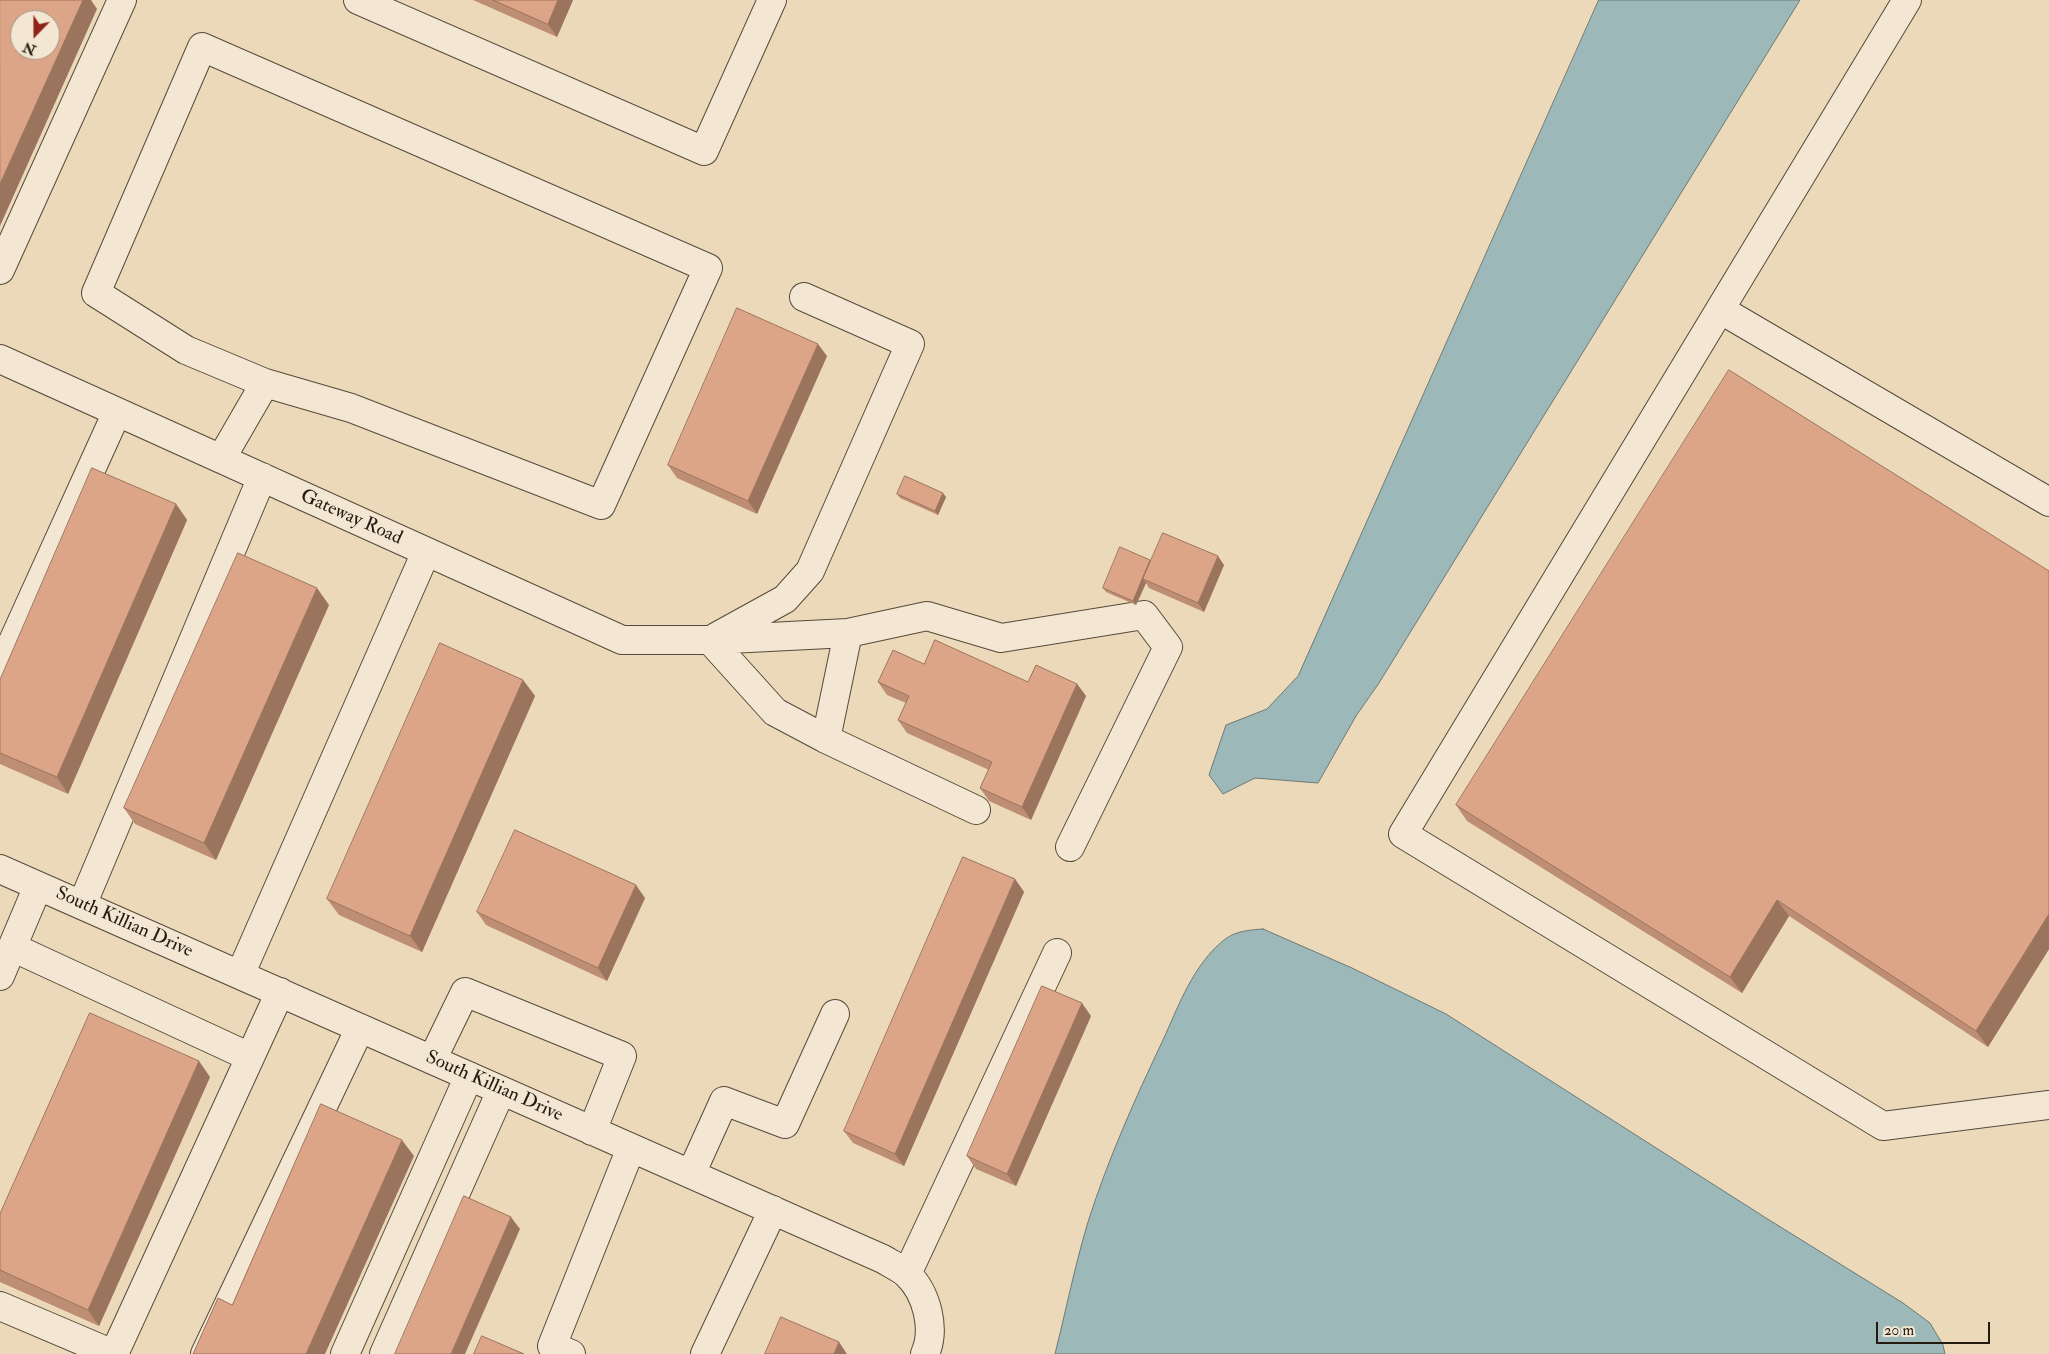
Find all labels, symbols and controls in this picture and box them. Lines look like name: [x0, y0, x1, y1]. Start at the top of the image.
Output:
north arrow: [10, 10, 60, 60]
text: N: [21, 38, 39, 59]
street label: Gateway Road: [296, 485, 406, 551]
street label: South Killian Drive: [52, 883, 196, 963]
street label: South Killian Drive: [422, 1047, 566, 1127]
scale bar: [1879, 1312, 1993, 1344]
text: 20 m: [1884, 1321, 1914, 1340]

